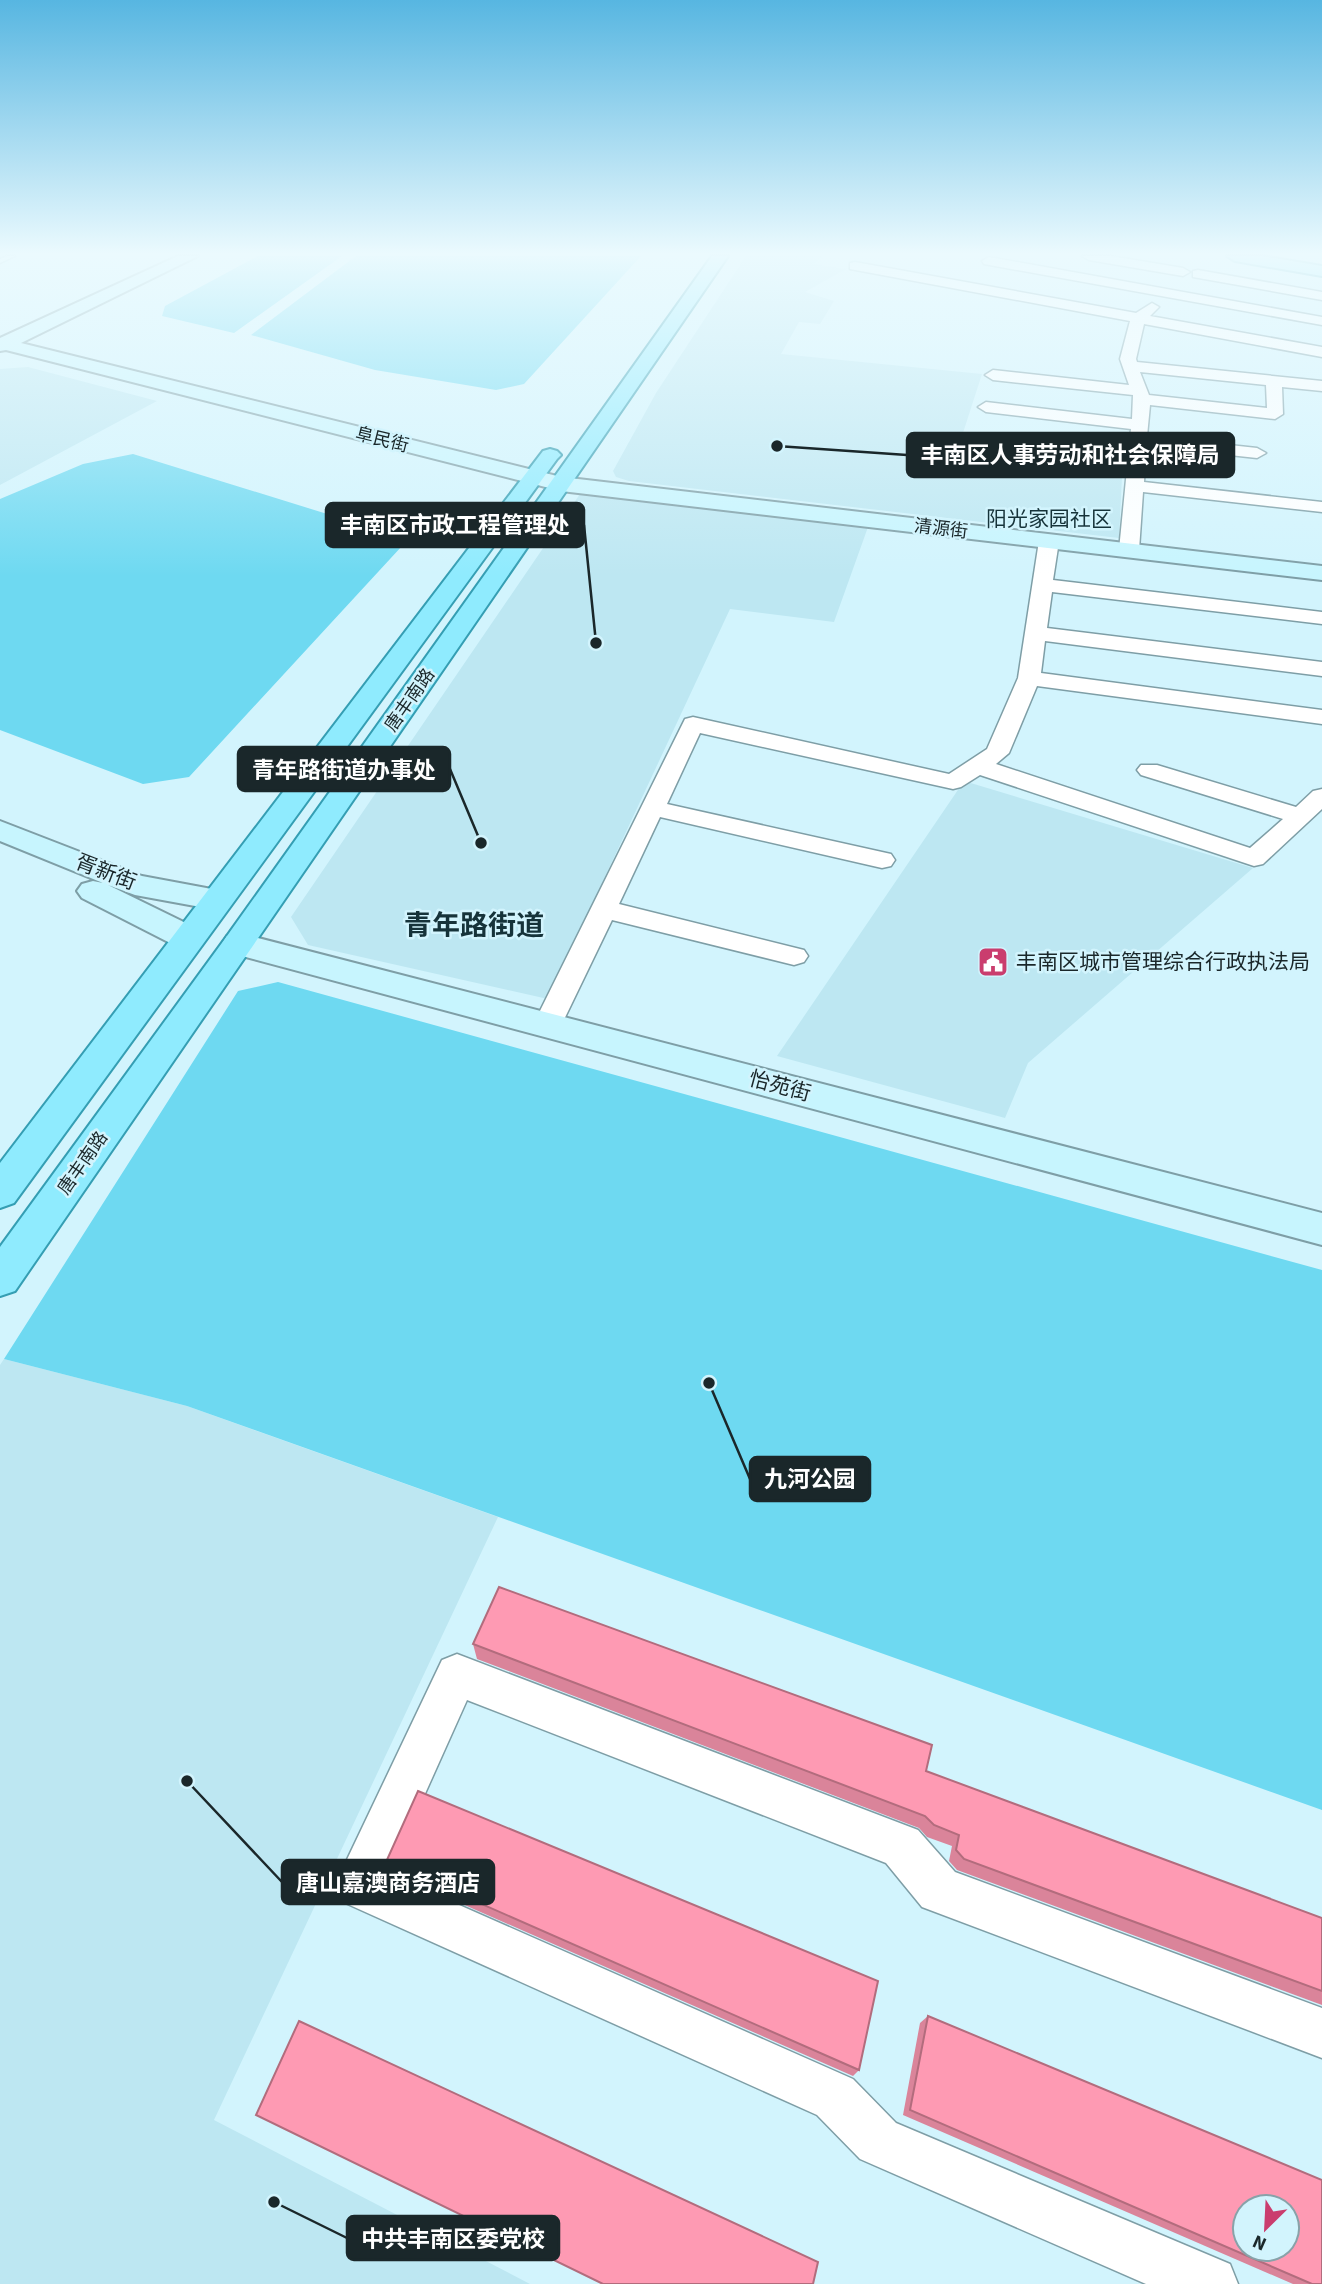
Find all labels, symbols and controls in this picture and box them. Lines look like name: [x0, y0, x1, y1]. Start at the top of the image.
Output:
street label: 阜民街: [353, 421, 411, 459]
callout: 丰南区人事劳动和社会保障局: [907, 433, 1234, 477]
text: 丰南区人事劳动和社会保障局: [921, 439, 1220, 472]
callout: 丰南区市政工程管理处: [326, 503, 584, 547]
district label: 阳光家园社区: [986, 504, 1112, 534]
text: 丰南区市政工程管理处: [340, 509, 570, 542]
street label: 清源街: [913, 513, 969, 545]
street label: 唐丰南路: [379, 663, 441, 737]
callout: 青年路街道办事处: [238, 747, 450, 791]
text: 青年路街道办事处: [252, 754, 436, 787]
street label: 胥新街: [71, 847, 141, 897]
district label: 青年路街道: [404, 906, 544, 946]
public building icon: 丰南区城市管理综合行政执法局: [976, 945, 1010, 979]
place label: 丰南区城市管理综合行政执法局: [1016, 947, 1310, 977]
street label: 怡苑街: [746, 1063, 814, 1109]
street label: 唐丰南路: [52, 1126, 114, 1200]
callout: 九河公园: [750, 1457, 870, 1501]
text: 九河公园: [764, 1463, 856, 1496]
callout: 唐山嘉澳商务酒店: [282, 1860, 494, 1904]
text: 唐山嘉澳商务酒店: [296, 1867, 480, 1900]
north arrow: [1231, 2193, 1301, 2263]
callout: 中共丰南区委党校: [347, 2216, 559, 2260]
text: 中共丰南区委党校: [361, 2223, 545, 2256]
text: N: [1248, 2227, 1271, 2257]

